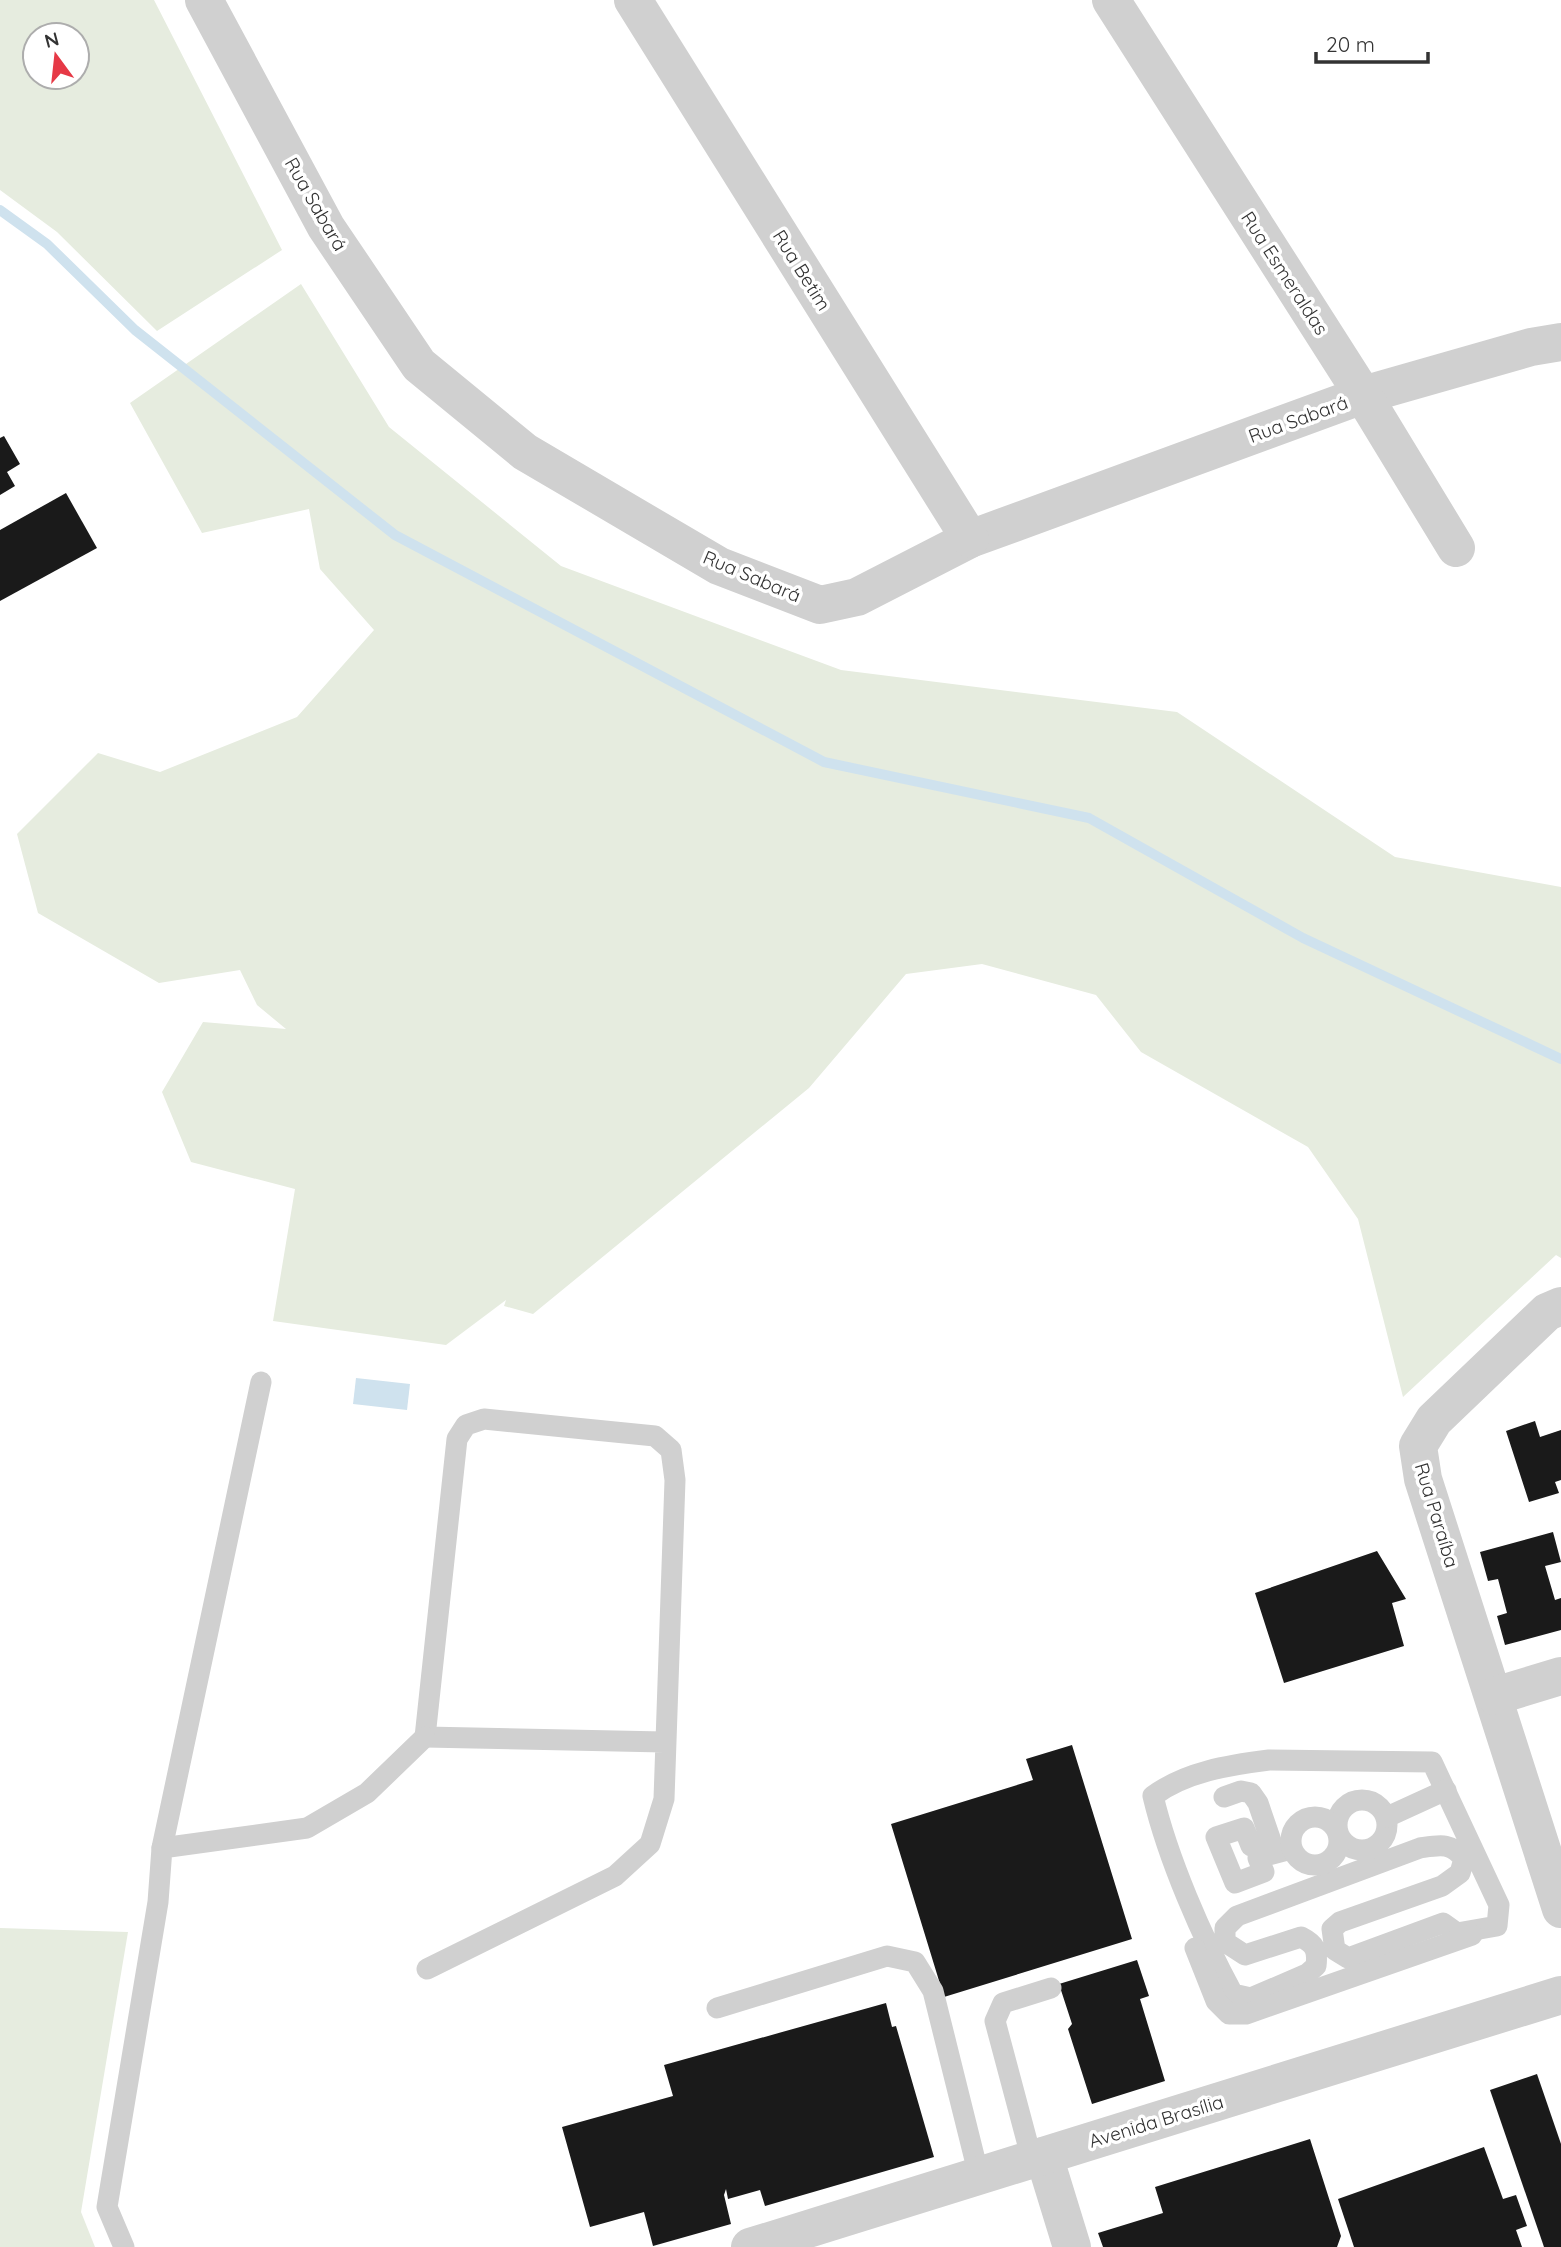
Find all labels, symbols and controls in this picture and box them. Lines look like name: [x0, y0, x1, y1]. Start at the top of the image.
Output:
north arrow: [21, 21, 91, 91]
scale bar: [1316, 21, 1428, 65]
text: N: [42, 26, 61, 53]
text: 20 m: [1326, 31, 1375, 57]
street label: Rua Sabará: [280, 153, 352, 255]
street label: Rua Esmeraldas: [1236, 207, 1334, 339]
street label: Rua Betim: [768, 225, 836, 315]
street label: Rua Sabará: [1245, 390, 1351, 448]
street label: Rua Sabará: [700, 545, 804, 607]
street label: Rua Paraíba: [1410, 1460, 1464, 1570]
street label: Avenida Brasília: [1086, 2089, 1226, 2153]

